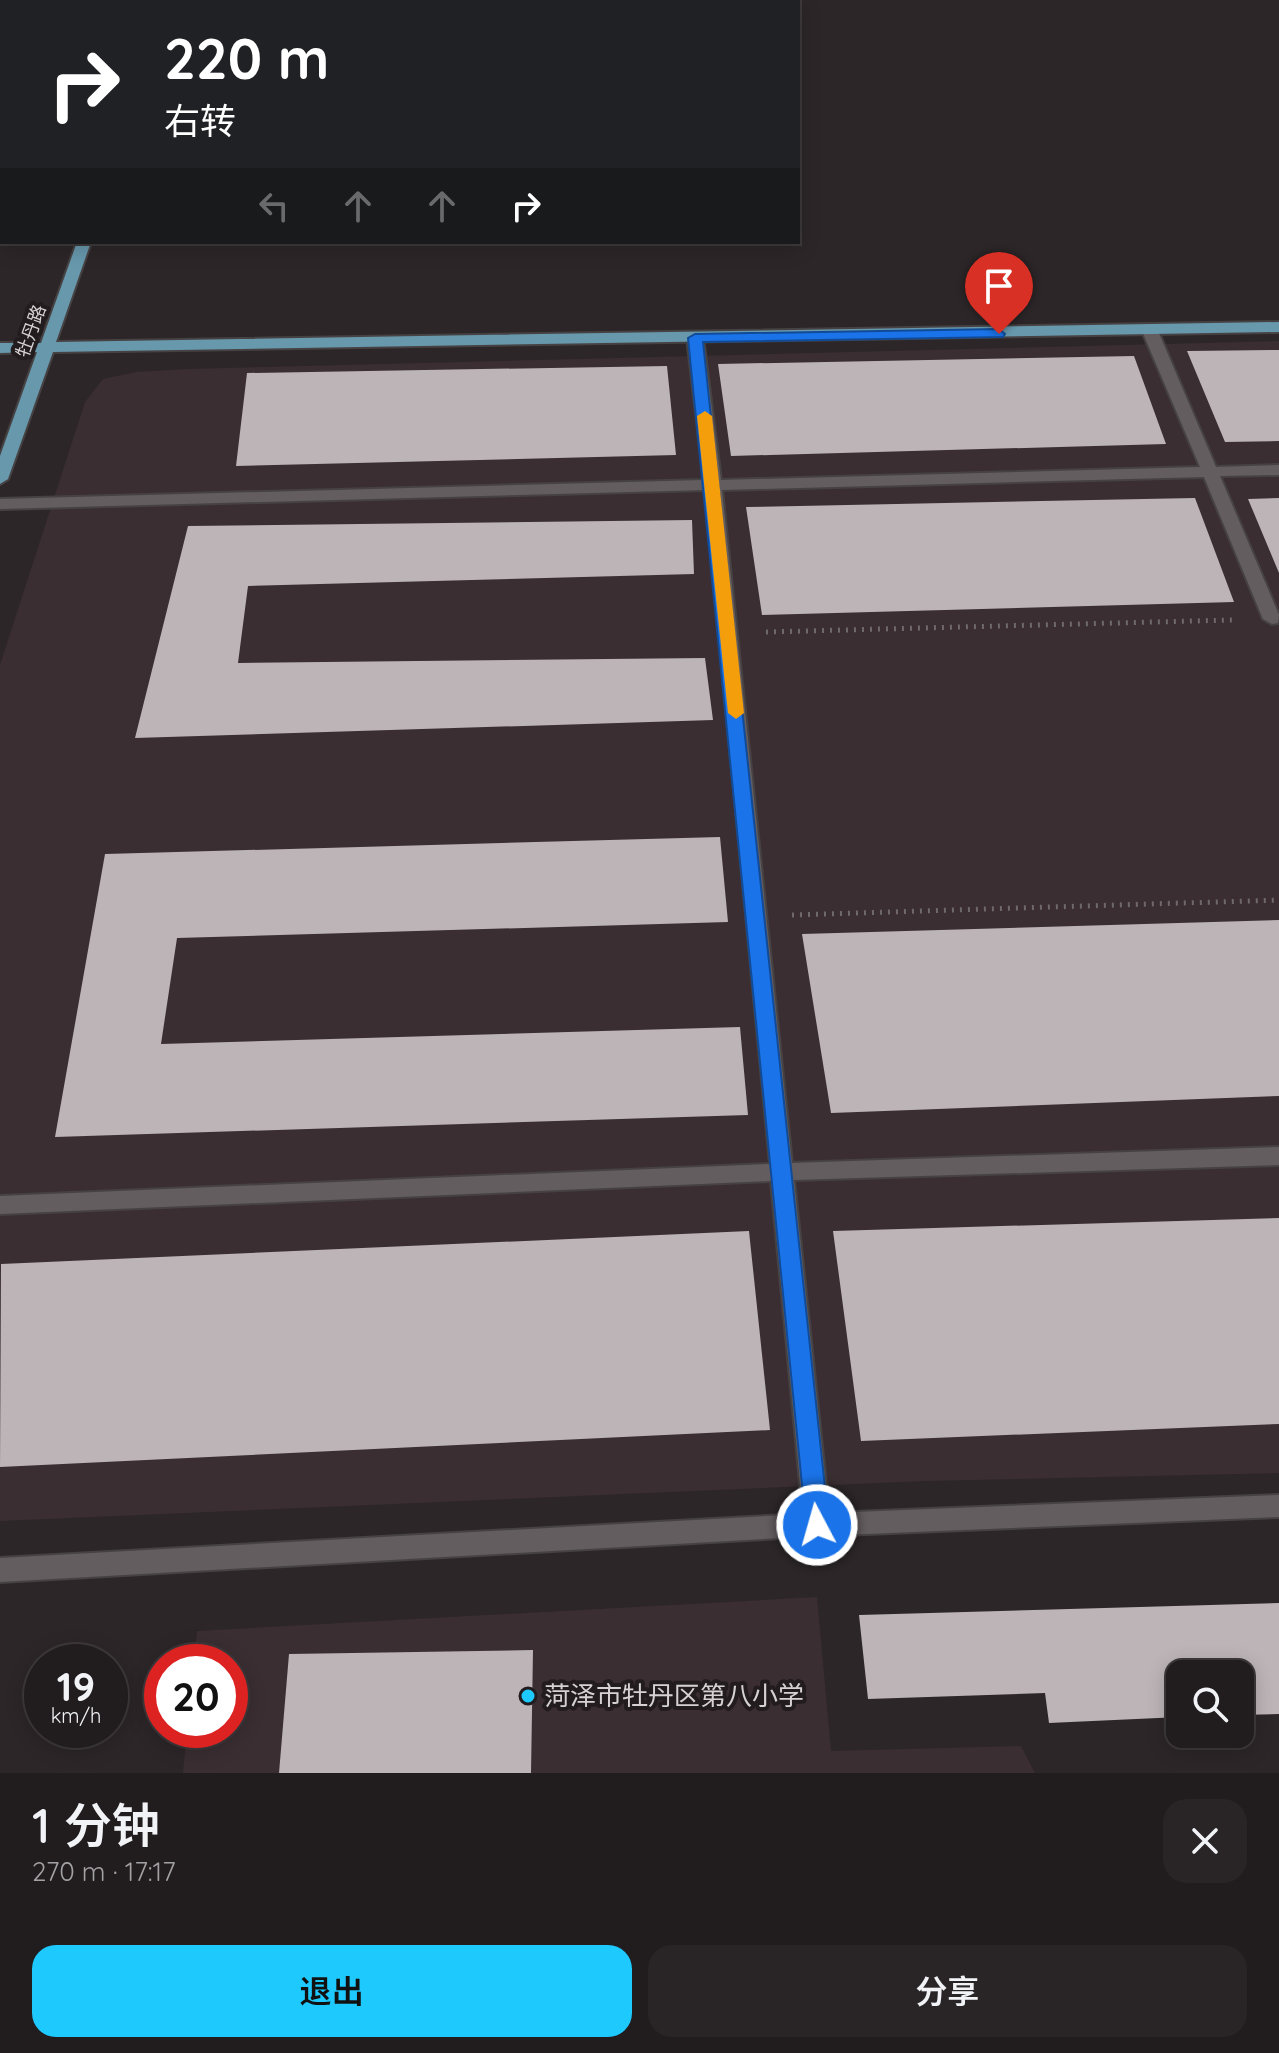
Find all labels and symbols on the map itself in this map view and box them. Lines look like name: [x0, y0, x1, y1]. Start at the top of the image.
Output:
pin: [965, 252, 1033, 334]
street label: 牡丹路: [10, 302, 51, 360]
position arrow: [775, 1483, 859, 1567]
speed limit sign: 20: [144, 1644, 248, 1748]
place label: 菏泽市牡丹区第八小学: [544, 1679, 804, 1712]
marker: 菏泽市牡丹区第八小学: [519, 1687, 537, 1705]

